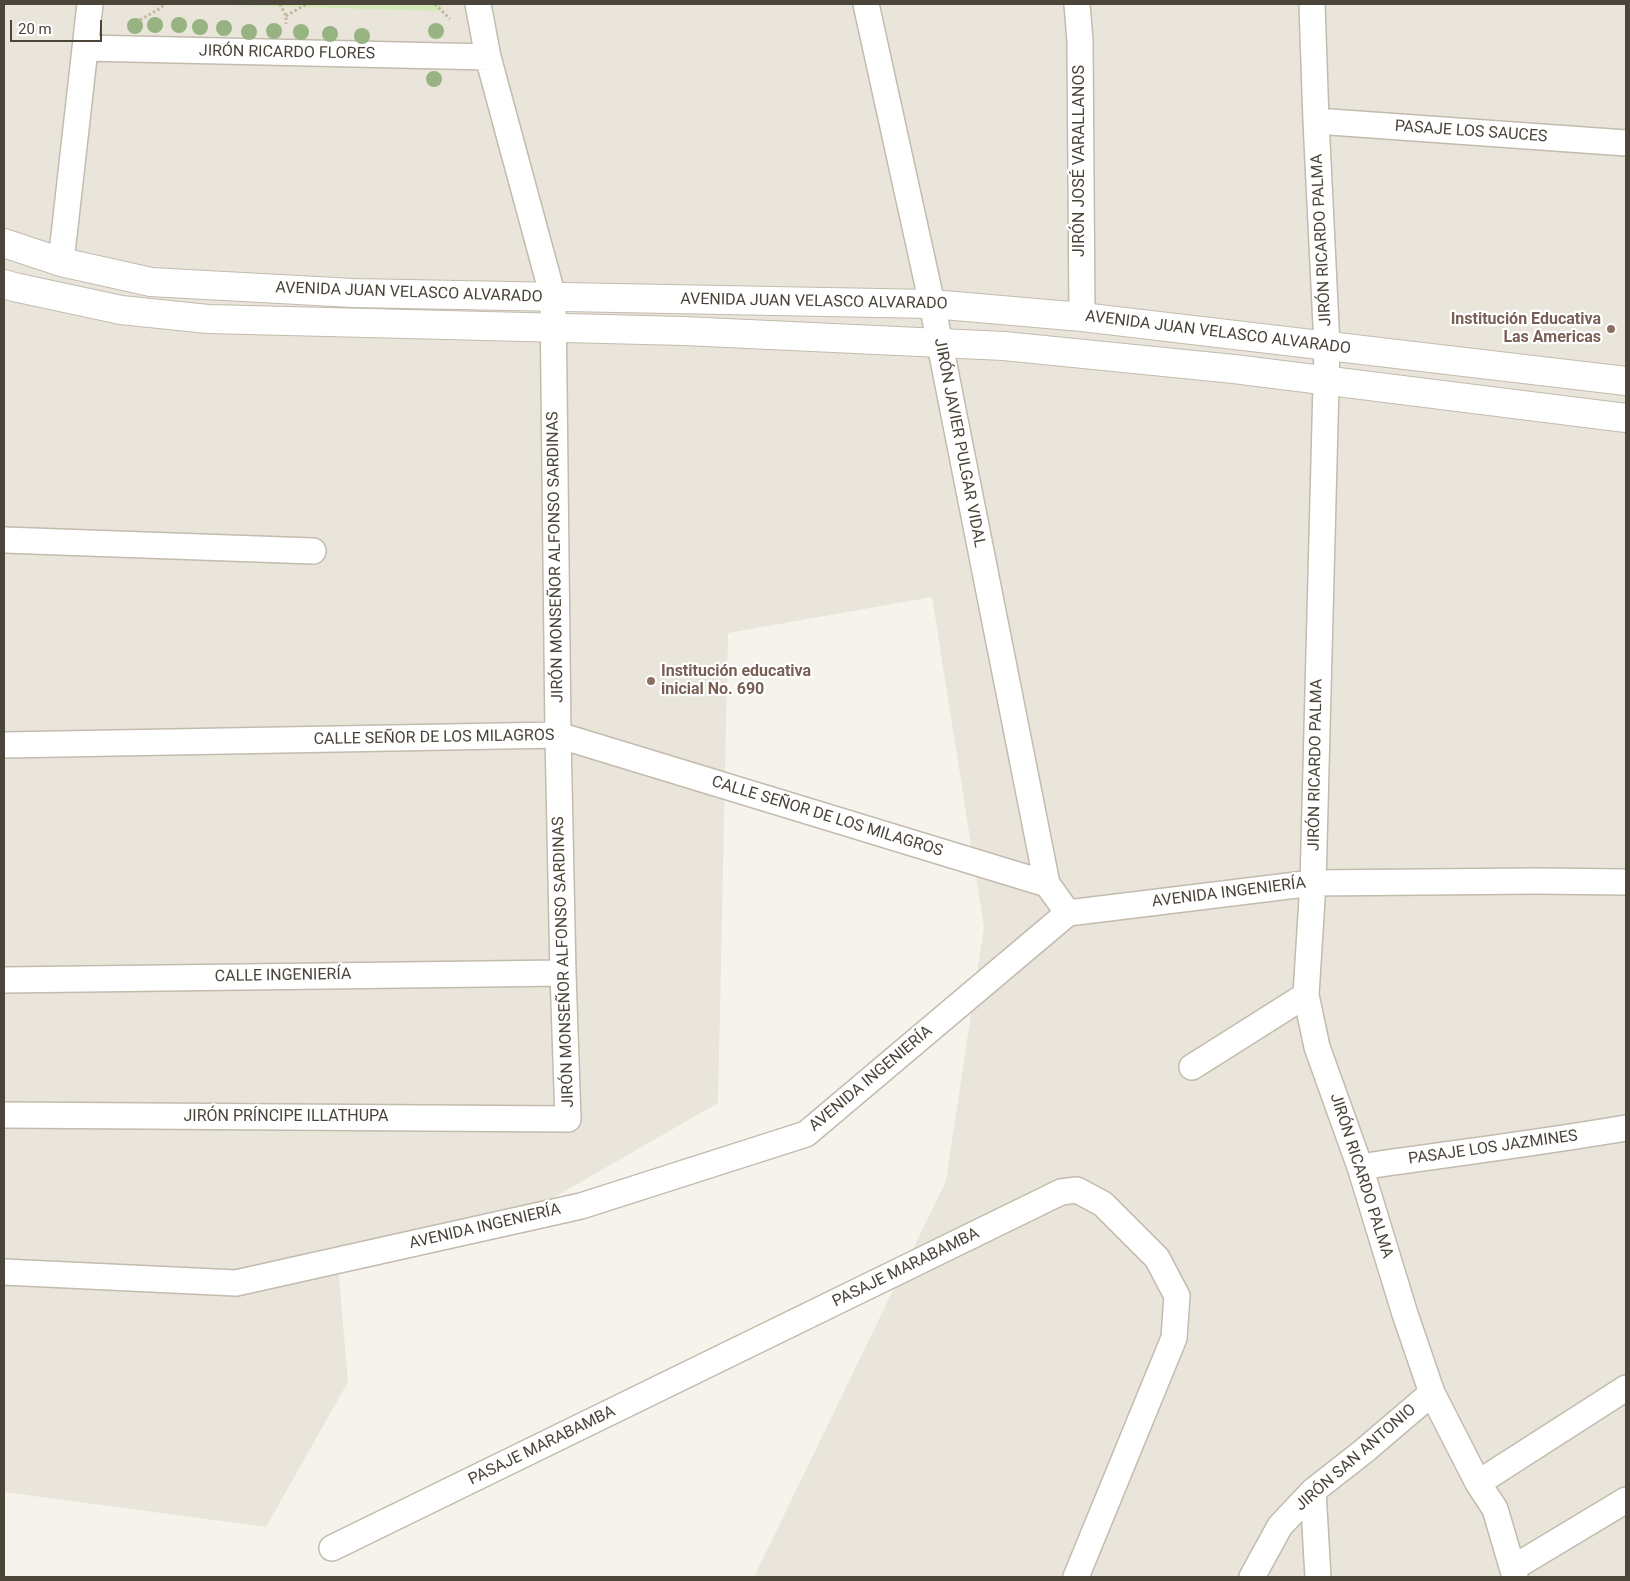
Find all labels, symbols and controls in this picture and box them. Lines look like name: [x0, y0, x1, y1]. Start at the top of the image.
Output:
scale bar: [12, 10, 105, 42]
text: 20 m: [18, 20, 52, 38]
street label: JIRÓN RICARDO FLORES: [199, 42, 375, 64]
street label: JIRÓN JOSÉ VARALLANOS: [1070, 65, 1090, 257]
street label: PASAJE LOS SAUCES: [1394, 117, 1548, 147]
street label: JIRÓN RICARDO PALMA: [1308, 153, 1336, 327]
street label: AVENIDA JUAN VELASCO ALVARADO: [275, 279, 543, 307]
street label: AVENIDA JUAN VELASCO ALVARADO: [680, 290, 948, 314]
street label: AVENIDA JUAN VELASCO ALVARADO: [1084, 307, 1352, 359]
place label: Institución Educativa Las Americas: [1451, 310, 1601, 348]
marker: Institución Educativa Las Americas: [1605, 323, 1617, 335]
street label: JIRÓN JAVIER PULGAR VIDAL: [929, 337, 989, 549]
street label: JIRÓN MONSEÑOR ALFONSO SARDINAS: [544, 411, 568, 703]
place label: Institución educativa inicial No. 690: [661, 662, 811, 700]
marker: Institución educativa inicial No. 690: [645, 675, 657, 687]
street label: JIRÓN RICARDO PALMA: [1305, 679, 1327, 851]
street label: CALLE SEÑOR DE LOS MILAGROS: [313, 726, 555, 750]
street label: CALLE SEÑOR DE LOS MILAGROS: [709, 773, 945, 861]
street label: JIRÓN MONSEÑOR ALFONSO SARDINAS: [549, 816, 579, 1108]
street label: AVENIDA INGENIERÍA: [1151, 874, 1307, 912]
street label: CALLE INGENIERÍA: [215, 965, 351, 987]
street label: AVENIDA INGENIERÍA: [805, 1022, 937, 1136]
street label: JIRÓN RICARDO PALMA: [1325, 1091, 1397, 1261]
street label: JIRÓN PRÍNCIPE ILLATHUPA: [183, 1107, 389, 1127]
street label: PASAJE LOS JAZMINES: [1407, 1127, 1579, 1169]
street label: AVENIDA INGENIERÍA: [407, 1200, 563, 1254]
street label: PASAJE MARABAMBA: [829, 1224, 983, 1312]
street label: JIRÓN SAN ANTONIO: [1292, 1400, 1420, 1516]
street label: PASAJE MARABAMBA: [465, 1402, 619, 1490]

